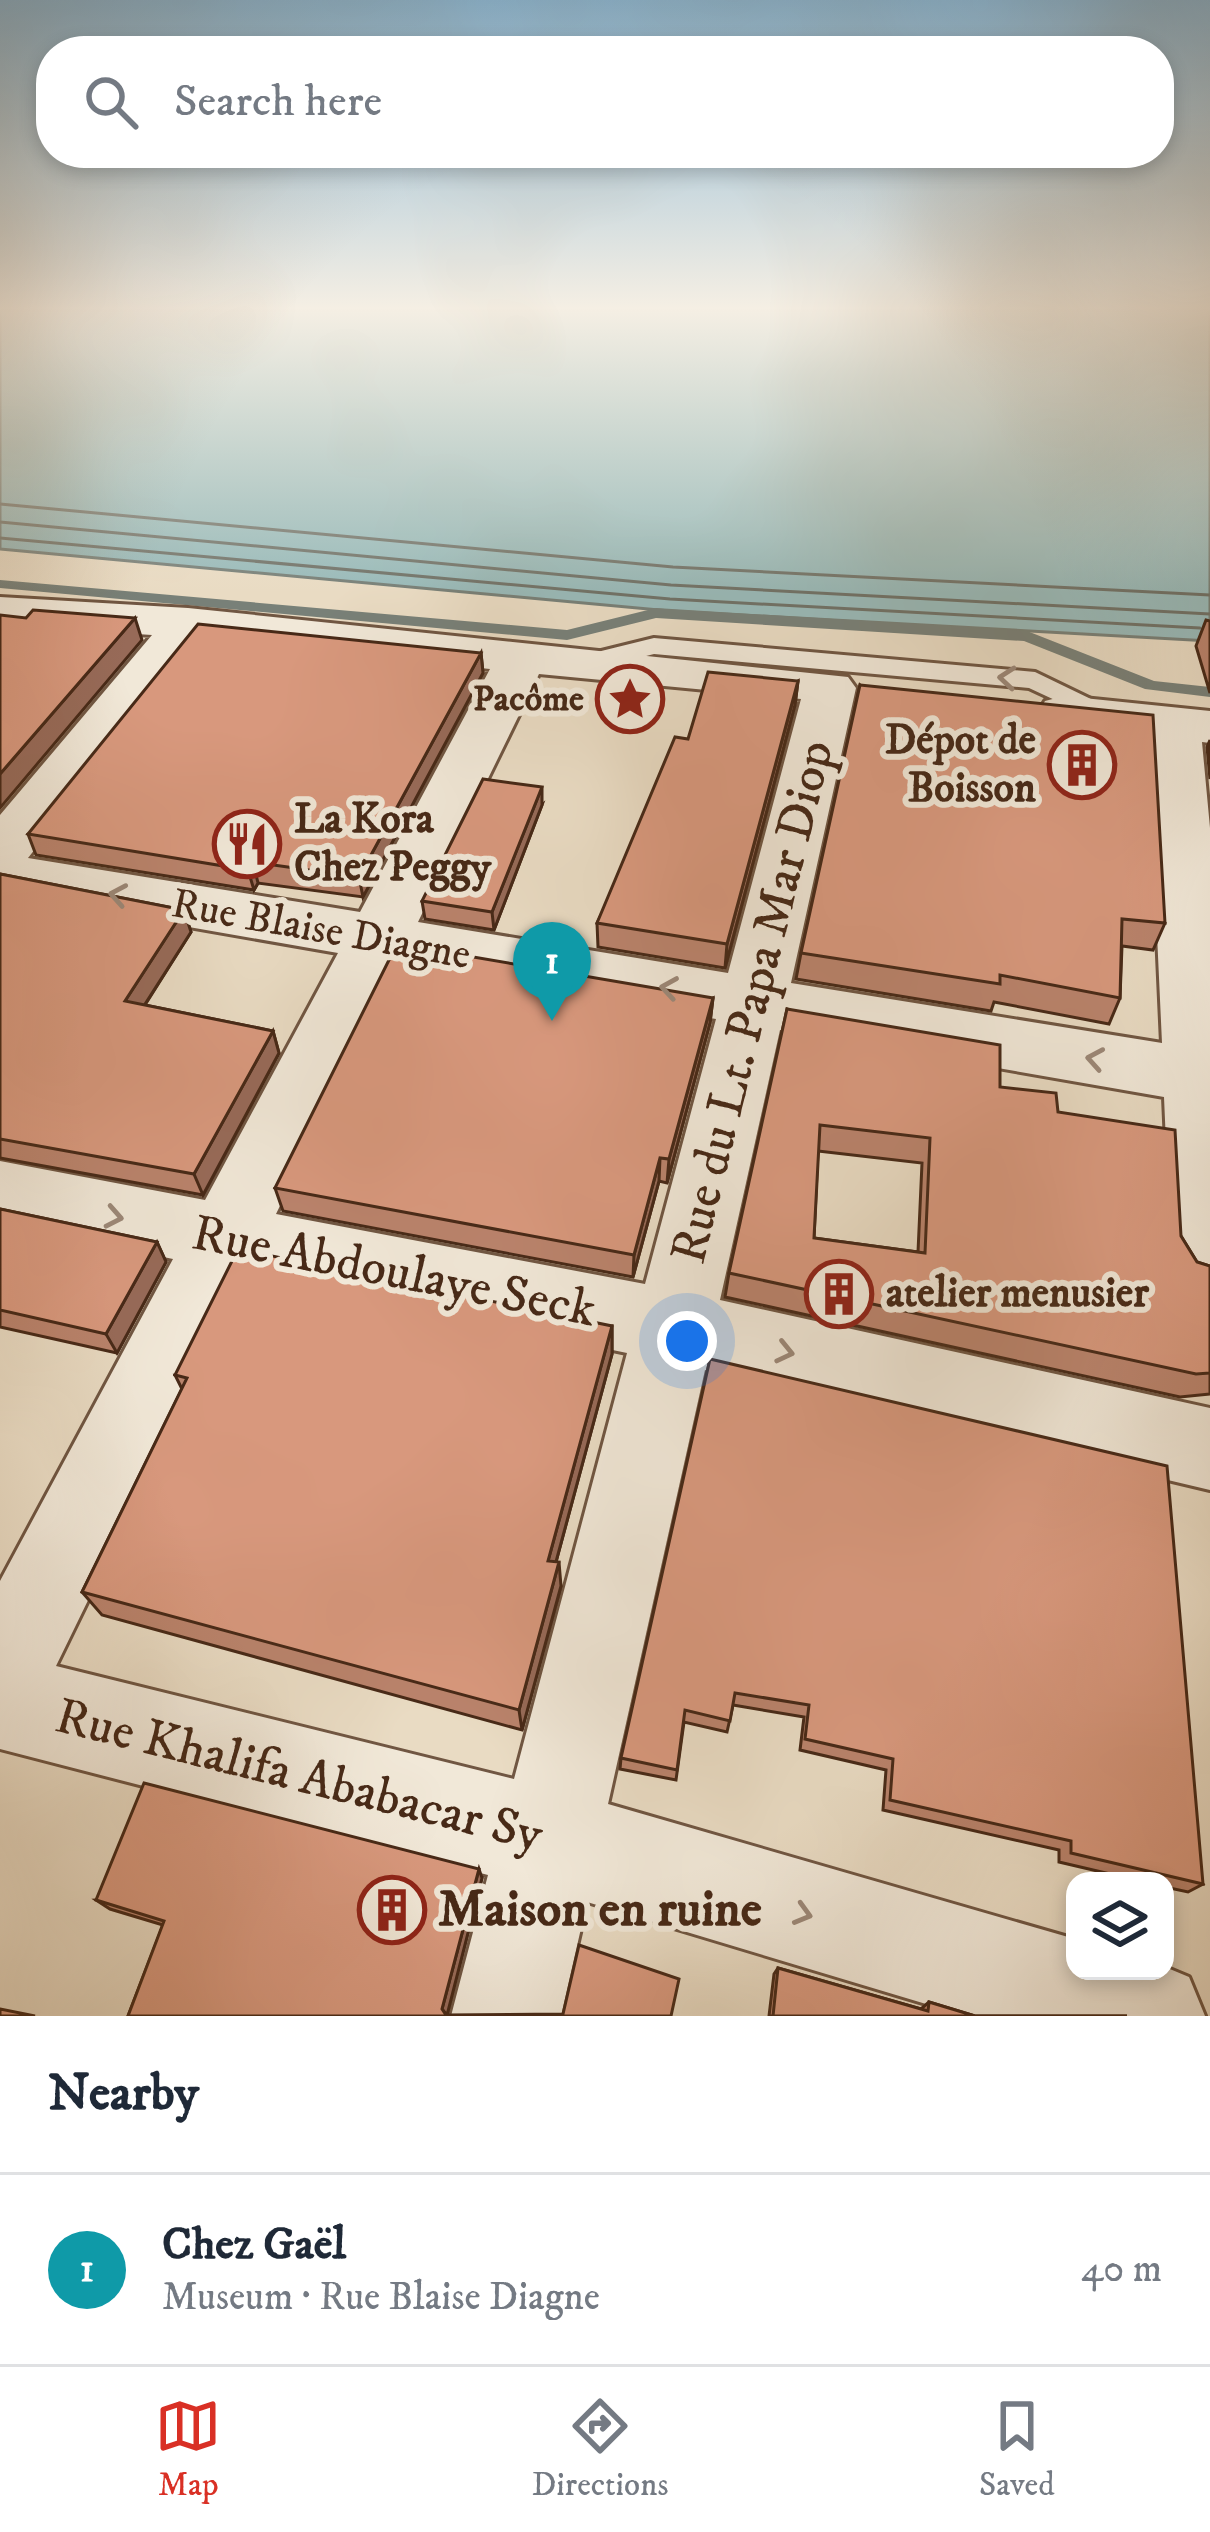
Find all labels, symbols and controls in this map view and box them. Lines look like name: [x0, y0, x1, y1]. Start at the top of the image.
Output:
search box: [36, 36, 1174, 168]
icon: search: [78, 69, 144, 135]
text: Search here: [174, 74, 382, 130]
place icon: Pacôme: [595, 664, 665, 734]
one-way arrow: [997, 666, 1016, 691]
place label: Pacôme: [473, 677, 584, 722]
place label: Dépot de Boisson: [885, 715, 1036, 815]
building icon: Dépot de Boisson: [1047, 730, 1117, 800]
street label: Rue du Lt. Papa Mar Diop: [657, 734, 849, 1270]
place label: La Kora Chez Peggy: [294, 794, 492, 894]
restaurant icon: La Kora Chez Peggy: [212, 809, 282, 879]
street label: Rue Blaise Diagne: [168, 878, 474, 982]
one-way arrow: [109, 883, 129, 909]
pin: 1: [513, 922, 591, 1021]
one-way arrow: [659, 976, 679, 1001]
one-way arrow: [1085, 1047, 1105, 1072]
street label: Rue Abdoulaye Seck: [187, 1201, 601, 1343]
one-way arrow: [104, 1203, 124, 1229]
building icon: atelier menusier: [804, 1259, 874, 1329]
place label: atelier menusier: [886, 1268, 1149, 1320]
your location: [657, 1311, 717, 1371]
one-way arrow: [774, 1338, 794, 1363]
street label: Rue Khalifa Ababacar Sy: [49, 1685, 550, 1868]
map controls: [1066, 1872, 1174, 1980]
button: layers: [1066, 1872, 1174, 1980]
building icon: Maison en ruine: [357, 1875, 427, 1945]
place label: Maison en ruine: [438, 1878, 762, 1942]
one-way arrow: [792, 1900, 813, 1925]
text: Nearby: [48, 2062, 199, 2126]
text: Chez Gaël: [162, 2217, 346, 2273]
text: 1: [80, 2245, 94, 2294]
text: 40 m: [1081, 2245, 1162, 2294]
text: Museum · Rue Blaise Diagne: [162, 2273, 600, 2322]
tab: Map: [155, 2393, 221, 2506]
tab: Directions: [532, 2393, 668, 2506]
tab: Saved: [979, 2393, 1055, 2506]

